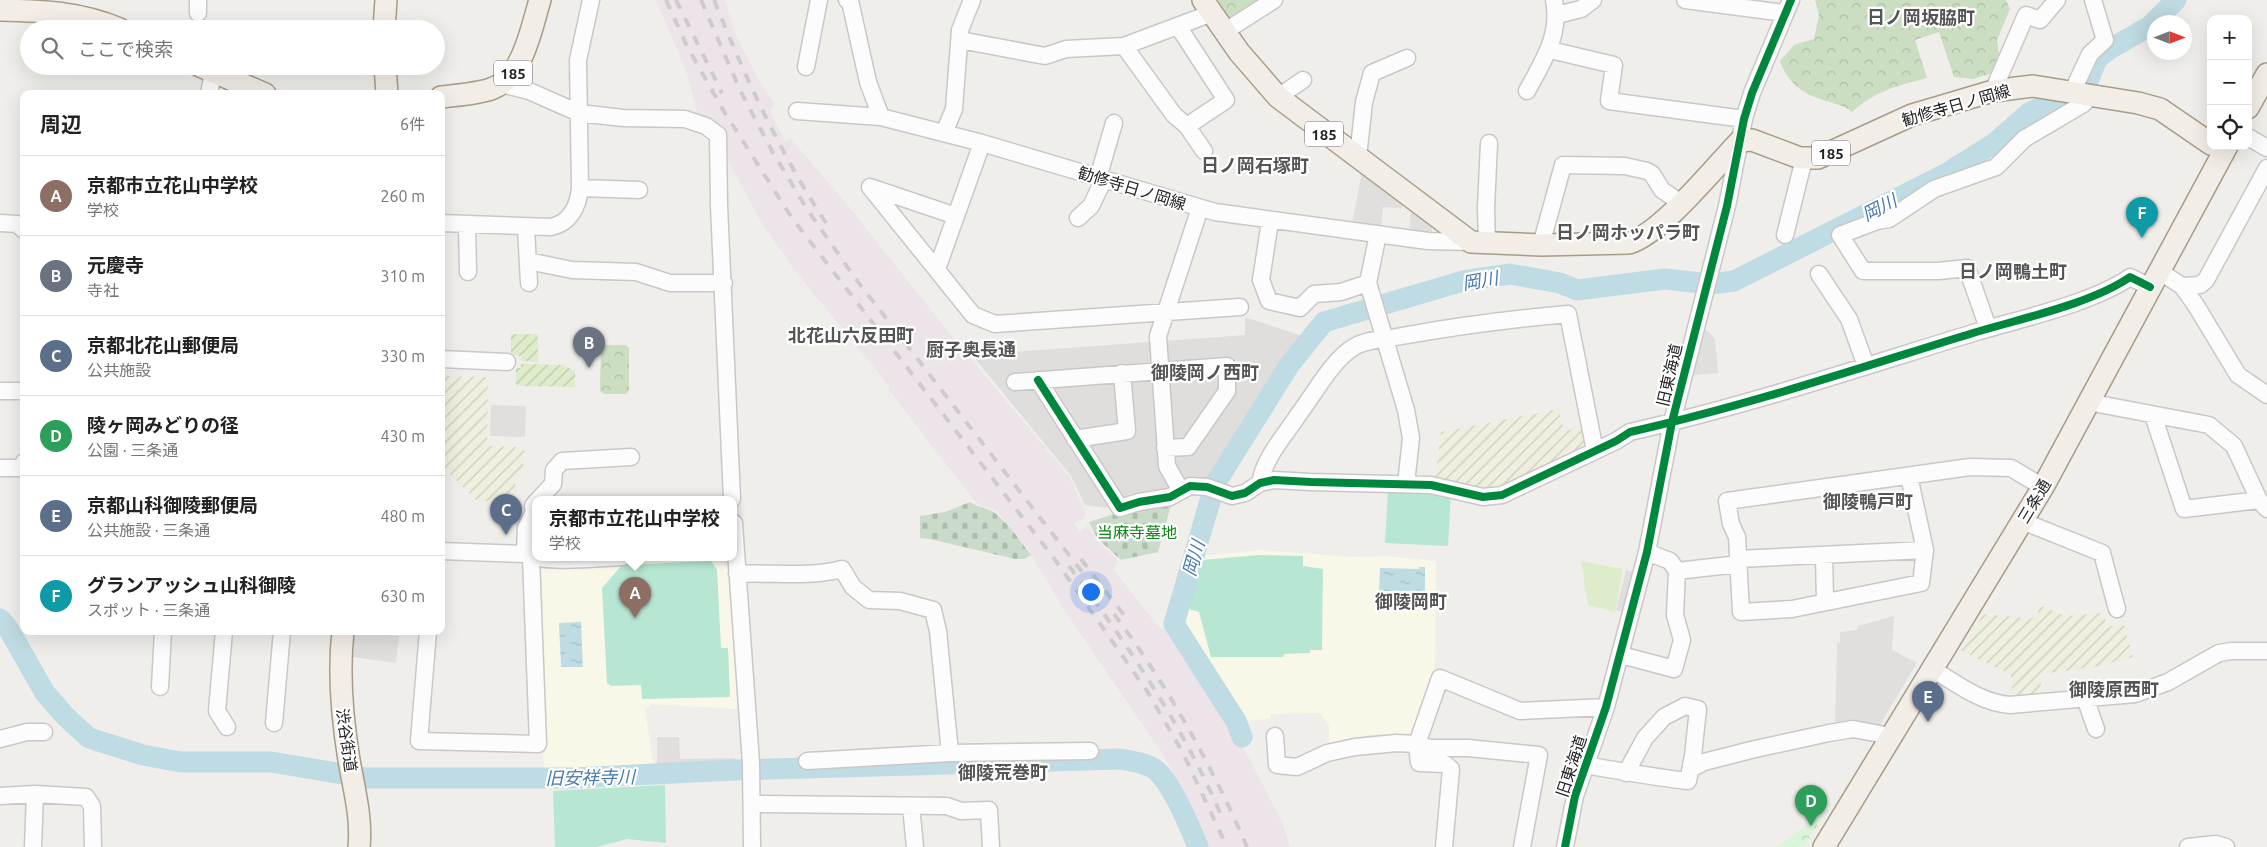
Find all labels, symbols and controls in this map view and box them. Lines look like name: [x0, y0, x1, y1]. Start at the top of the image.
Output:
district label: 日ノ岡坂脇町: [1867, 7, 1975, 27]
north arrow: [2147, 15, 2192, 60]
map controls: [2207, 15, 2252, 150]
button: +: [2207, 15, 2252, 60]
search box: [20, 20, 445, 75]
icon: search: [38, 34, 66, 62]
text: ここで検索: [78, 38, 173, 60]
road number: 185: [494, 60, 532, 86]
button: −: [2207, 60, 2252, 105]
street label: 勧修寺日ノ岡線: [1900, 81, 2012, 129]
button: locate: [2207, 105, 2252, 150]
text: 周辺: [40, 112, 82, 136]
text: 6件: [400, 115, 425, 133]
road number: 185: [1305, 122, 1343, 146]
road number: 185: [1812, 140, 1850, 166]
district label: 日ノ岡石塚町: [1201, 155, 1309, 175]
street label: 勧修寺日ノ岡線: [1076, 163, 1188, 213]
text: 京都市立花山中学校: [87, 174, 258, 196]
text: A: [50, 187, 62, 205]
text: 260 m: [380, 187, 425, 205]
water label: 岡川: [1858, 189, 1901, 224]
pin: F: [2126, 197, 2158, 238]
text: 学校: [87, 201, 119, 219]
district label: 日ノ岡ホッパラ町: [1556, 222, 1700, 242]
text: 元慶寺: [87, 254, 144, 276]
district label: 日ノ岡鴨土町: [1959, 261, 2067, 281]
text: B: [51, 267, 61, 285]
text: 310 m: [380, 267, 425, 285]
water label: 岡川: [1461, 267, 1501, 293]
text: 寺社: [87, 281, 119, 299]
district label: 北花山六反田町: [788, 325, 914, 345]
pin: B: [573, 327, 605, 368]
text: 京都北花山郵便局: [87, 334, 239, 356]
district label: 厨子奥長通: [926, 339, 1016, 359]
street label: 旧東海道: [1653, 342, 1685, 408]
text: C: [51, 347, 61, 365]
text: 330 m: [380, 347, 425, 365]
text: 公共施設: [87, 361, 151, 379]
district label: 御陵岡ノ西町: [1150, 362, 1259, 382]
text: 陵ヶ岡みどりの径: [87, 414, 239, 436]
text: D: [50, 427, 62, 445]
text: 430 m: [380, 427, 425, 445]
text: 公園 · 三条通: [87, 441, 178, 459]
street label: 三条通: [2014, 476, 2054, 526]
district label: 御陵鴨戸町: [1822, 491, 1913, 511]
text: 京都山科御陵郵便局: [87, 494, 258, 516]
pin: C: [490, 494, 522, 535]
popup: [532, 496, 737, 561]
text: E: [51, 507, 61, 525]
text: 480 m: [380, 507, 425, 525]
text: 京都市立花山中学校: [549, 507, 720, 529]
text: 公共施設 · 三条通: [87, 521, 210, 539]
park label: 当麻寺墓地: [1097, 523, 1177, 541]
text: 学校: [549, 534, 581, 552]
water label: 岡川: [1178, 536, 1208, 578]
text: グランアッシュ山科御陵: [87, 574, 296, 596]
pin: A: [619, 577, 651, 618]
your location: [1078, 579, 1104, 605]
text: F: [52, 587, 61, 605]
text: 630 m: [380, 587, 425, 605]
district label: 御陵岡町: [1374, 591, 1447, 611]
text: スポット · 三条通: [87, 601, 210, 619]
district label: 御陵原西町: [2068, 679, 2159, 699]
pin: E: [1912, 681, 1944, 722]
street label: 渋谷街道: [334, 707, 360, 773]
street label: 旧東海道: [1553, 733, 1589, 799]
district label: 御陵荒巻町: [957, 762, 1048, 782]
water label: 旧安祥寺川: [545, 766, 637, 788]
pin: D: [1795, 785, 1827, 826]

